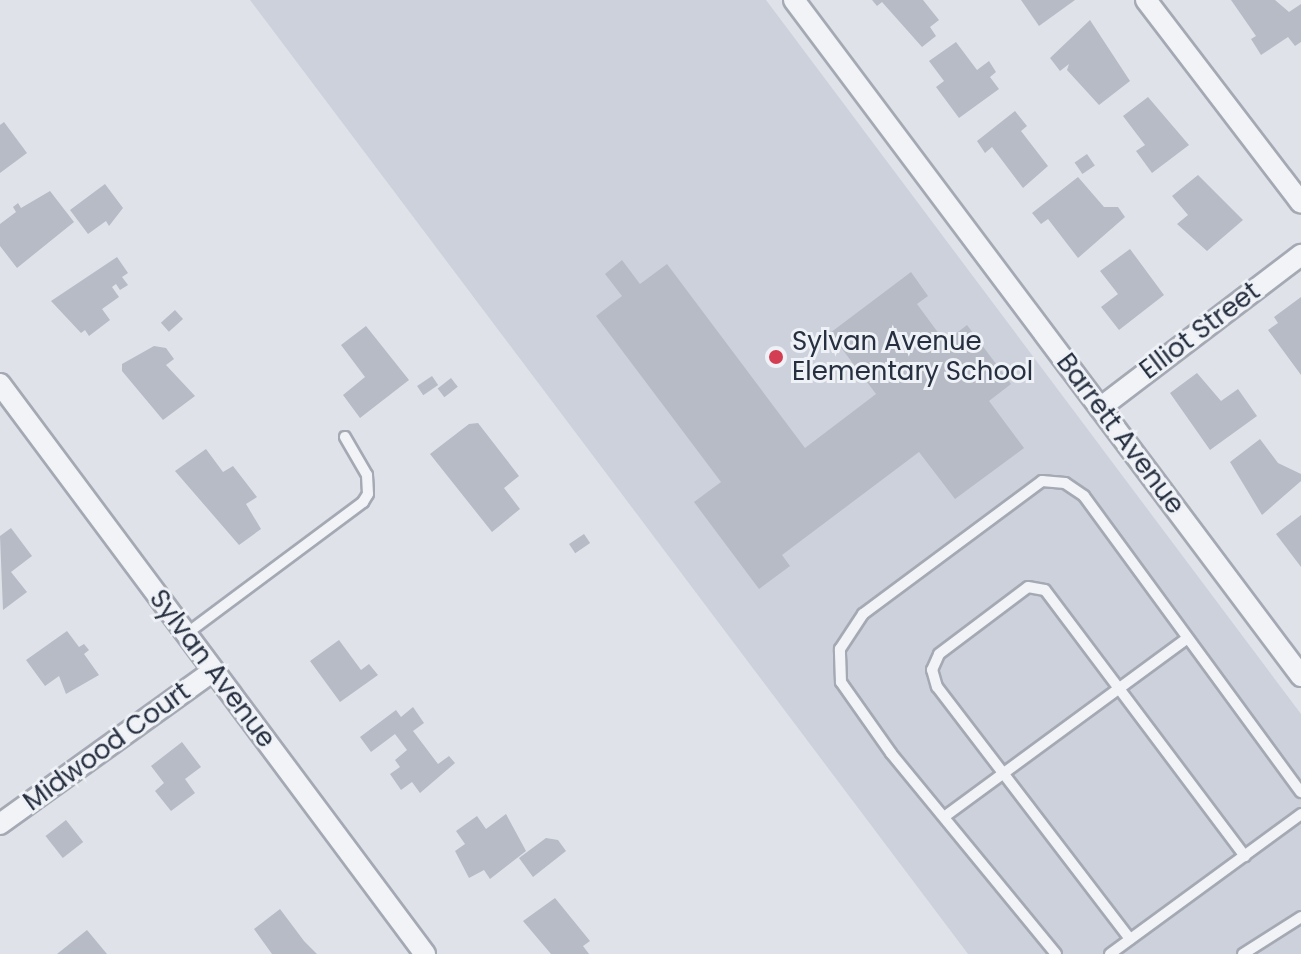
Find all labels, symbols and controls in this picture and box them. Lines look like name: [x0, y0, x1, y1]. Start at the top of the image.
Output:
street label: Elliot Street: [1134, 276, 1266, 386]
place label: Sylvan Avenue Elementary School: [792, 326, 1033, 388]
marker: Sylvan Avenue Elementary School: [767, 348, 785, 366]
street label: Barrett Avenue: [1050, 348, 1190, 520]
street label: Sylvan Avenue: [142, 584, 282, 754]
street label: Midwood Court: [18, 676, 196, 818]

